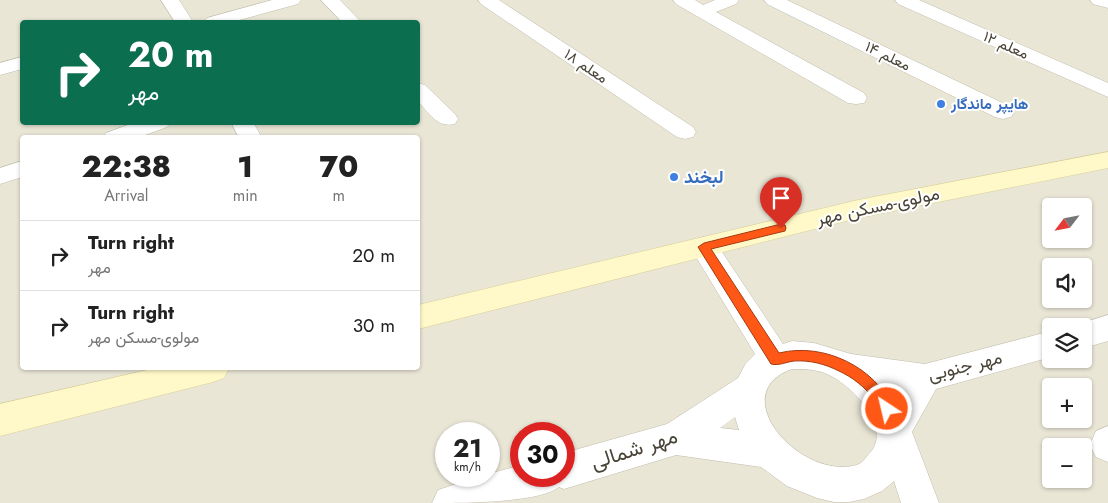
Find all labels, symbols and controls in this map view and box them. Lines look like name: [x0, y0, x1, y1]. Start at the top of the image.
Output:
street label: معلم ۱۲: [980, 25, 1032, 65]
text: 20 m: [128, 30, 213, 80]
street label: معلم ۱۴: [861, 36, 915, 76]
icon: right: [45, 40, 110, 105]
street label: معلم ۱۸: [560, 43, 612, 89]
text: مهر: [128, 76, 159, 108]
place label: هایپر ماندگار: [950, 93, 1028, 115]
marker: هایپر ماندگار: [935, 98, 947, 110]
text: 22:38: [82, 145, 171, 188]
text: 1: [237, 145, 253, 188]
text: 70: [319, 145, 358, 188]
place label: لبخند: [684, 164, 724, 190]
marker: لبخند: [668, 171, 680, 183]
pin: [760, 177, 802, 228]
street label: مولوی-مسکن مهر: [813, 180, 942, 232]
text: Arrival: [104, 184, 148, 207]
text: min: [233, 184, 258, 207]
text: m: [333, 184, 345, 207]
icon: arrive: [767, 184, 795, 212]
north arrow: [1042, 198, 1092, 248]
map controls: [1042, 198, 1092, 488]
text: Turn right: [88, 229, 174, 256]
icon: right: [45, 242, 73, 270]
text: 20 m: [352, 242, 395, 269]
text: مهر: [88, 256, 111, 279]
button: sound: [1042, 258, 1092, 308]
text: Turn right: [88, 299, 174, 326]
icon: right: [45, 312, 73, 340]
text: 30 m: [353, 312, 395, 339]
button: layers: [1042, 318, 1092, 368]
text: مولوی-مسکن مهر: [88, 326, 199, 349]
street label: مهر جنوبی: [925, 344, 1005, 388]
button: +: [1042, 378, 1092, 428]
position arrow: [860, 382, 912, 434]
street label: مهر شمالی: [587, 421, 681, 477]
speed limit sign: 30: [510, 422, 575, 487]
text: 21: [453, 430, 482, 466]
button: −: [1042, 438, 1092, 488]
text: km/h: [454, 458, 481, 476]

